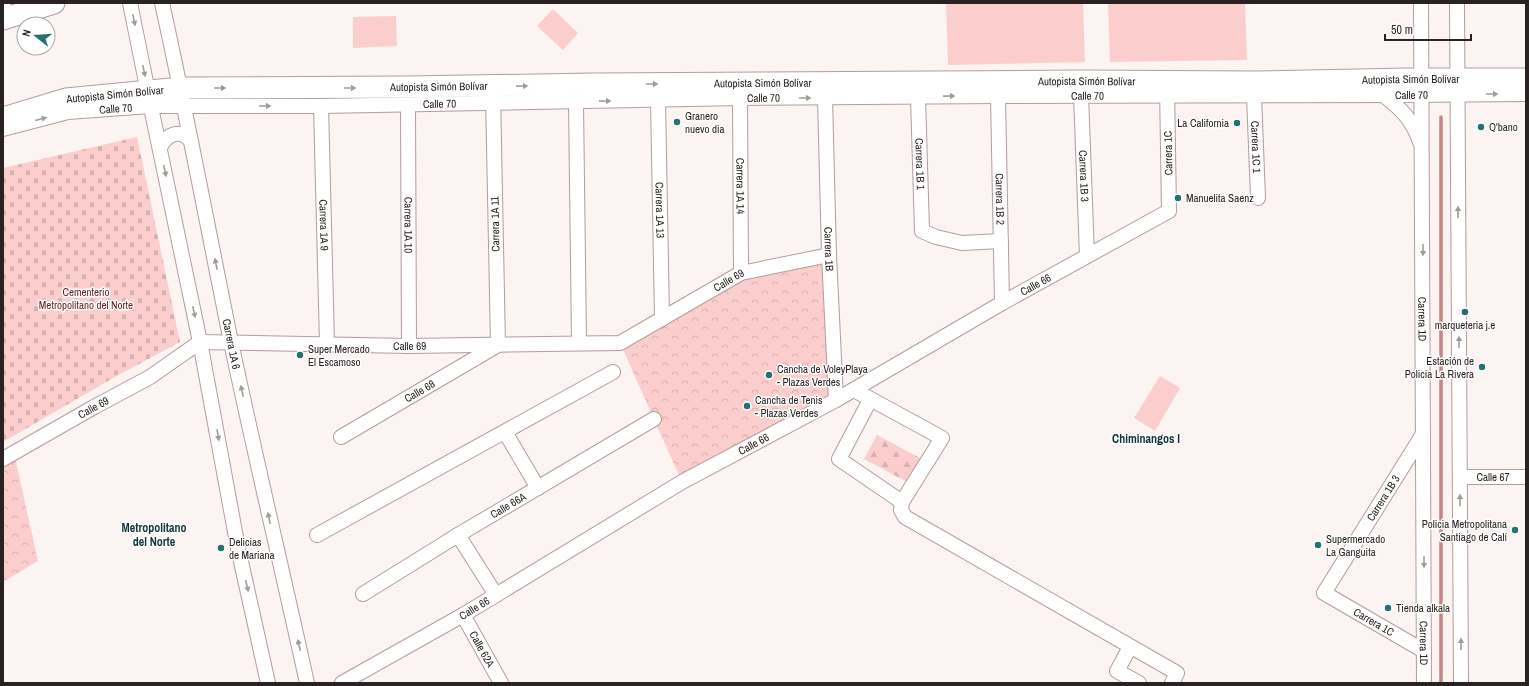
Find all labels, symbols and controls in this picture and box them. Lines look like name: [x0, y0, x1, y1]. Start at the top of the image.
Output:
one-way arrow: [131, 14, 137, 26]
north arrow: [16, 16, 56, 56]
scale bar: [1385, 16, 1471, 42]
text: 50 m: [1391, 22, 1413, 38]
text: N: [19, 28, 34, 38]
one-way arrow: [141, 65, 147, 77]
street label: Autopista Simón Bolívar: [1361, 72, 1459, 87]
street label: Autopista Simón Bolívar: [1037, 74, 1135, 88]
street label: Autopista Simón Bolívar: [713, 76, 811, 90]
street label: Autopista Simón Bolívar: [389, 79, 488, 94]
one-way arrow: [646, 81, 659, 87]
street label: Autopista Simón Bolívar: [65, 83, 164, 106]
one-way arrow: [516, 83, 529, 89]
one-way arrow: [214, 85, 227, 91]
one-way arrow: [344, 85, 357, 91]
street label: Calle 70: [1395, 88, 1428, 102]
street label: Calle 70: [1071, 89, 1104, 103]
street label: Calle 70: [747, 91, 780, 105]
one-way arrow: [1486, 91, 1499, 97]
one-way arrow: [943, 93, 956, 99]
one-way arrow: [799, 95, 812, 101]
street label: Calle 70: [423, 96, 456, 111]
one-way arrow: [599, 98, 612, 104]
street label: Calle 70: [99, 100, 133, 117]
one-way arrow: [259, 103, 272, 109]
place label: Granero nuevo dia: [685, 109, 725, 136]
one-way arrow: [35, 116, 47, 122]
place label: La California: [1177, 116, 1229, 130]
marker: Granero nuevo dia: [672, 117, 682, 127]
marker: La California: [1232, 118, 1242, 128]
place label: Q'bano: [1489, 120, 1518, 134]
street label: Carrera 1C 1: [1248, 121, 1264, 173]
marker: Q'bano: [1476, 122, 1486, 132]
street label: Carrera 1C: [1161, 130, 1175, 175]
street label: Carrera 1B 1: [912, 138, 928, 190]
street label: Carrera 1B 3: [1076, 150, 1092, 202]
street label: Carrera 1A 14: [733, 158, 748, 214]
one-way arrow: [162, 165, 168, 177]
street label: Carrera 1B 2: [992, 173, 1007, 225]
street label: Carrera 1A 13: [652, 182, 668, 238]
place label: Manuelita Saenz: [1186, 191, 1254, 205]
marker: Manuelita Saenz: [1173, 193, 1183, 203]
street label: Carrera 1A 11: [488, 196, 502, 252]
street label: Carrera 1A 10: [401, 197, 416, 253]
street label: Carrera 1A 9: [316, 199, 332, 251]
one-way arrow: [1455, 206, 1462, 218]
street label: Carrera 1B: [821, 227, 837, 271]
one-way arrow: [1420, 244, 1426, 257]
one-way arrow: [212, 258, 218, 270]
street label: Calle 69: [711, 266, 747, 294]
street label: Calle 66: [1018, 270, 1053, 299]
park label: Cementerio Metropolitano del Norte: [39, 285, 133, 312]
street label: Carrera 1D: [1415, 297, 1429, 341]
one-way arrow: [192, 306, 198, 318]
marker: marqueteria j.e: [1460, 307, 1470, 317]
street label: Carrera 1A 6: [219, 317, 244, 371]
place label: marqueteria j.e: [1435, 318, 1495, 332]
one-way arrow: [1456, 335, 1462, 348]
street label: Calle 69: [393, 339, 426, 353]
place label: Super Mercado El Escamoso: [308, 342, 370, 369]
marker: Super Mercado El Escamoso: [295, 350, 305, 360]
place label: Estación de Policía La Rivera: [1405, 354, 1474, 381]
place label: Cancha de VoleyPlaya - Plazas Verdes: [777, 362, 868, 389]
marker: Estación de Policía La Rivera: [1477, 362, 1487, 372]
marker: Cancha de VoleyPlaya - Plazas Verdes: [764, 370, 774, 380]
street label: Calle 68: [402, 377, 437, 405]
one-way arrow: [238, 385, 244, 397]
street label: Calle 69: [75, 393, 111, 422]
place label: Cancha de Tenis - Plazas Verdes: [755, 393, 823, 420]
marker: Cancha de Tenis - Plazas Verdes: [742, 401, 752, 411]
one-way arrow: [215, 429, 221, 441]
street label: Calle 66: [736, 430, 771, 458]
district label: Chiminangos I: [1112, 431, 1180, 447]
street label: Calle 67: [1476, 470, 1510, 484]
street label: Carrera 1B 3: [1363, 472, 1403, 524]
street label: Calle 66A: [488, 489, 529, 521]
one-way arrow: [1457, 493, 1463, 506]
one-way arrow: [266, 512, 272, 524]
place label: Policia Metropolitana Santiago de Calí: [1422, 517, 1507, 544]
district label: Metropolitano del Norte: [121, 520, 187, 550]
marker: Policia Metropolitana Santiago de Calí: [1510, 525, 1520, 535]
place label: Supermercado La Ganguita: [1326, 532, 1385, 559]
place label: Delicias de Mariana: [229, 535, 275, 562]
marker: Supermercado La Ganguita: [1313, 540, 1323, 550]
marker: Delicias de Mariana: [216, 543, 226, 553]
one-way arrow: [1421, 556, 1427, 569]
one-way arrow: [244, 580, 250, 592]
street label: Calle 66: [457, 594, 492, 623]
place label: Tienda alkala: [1396, 601, 1450, 615]
marker: Tienda alkala: [1383, 603, 1393, 613]
street label: Carrera 1C: [1351, 605, 1397, 639]
street label: Carrera 1D: [1417, 621, 1431, 665]
street label: Calle 62A: [466, 629, 498, 670]
one-way arrow: [1457, 638, 1464, 650]
one-way arrow: [295, 639, 301, 651]

